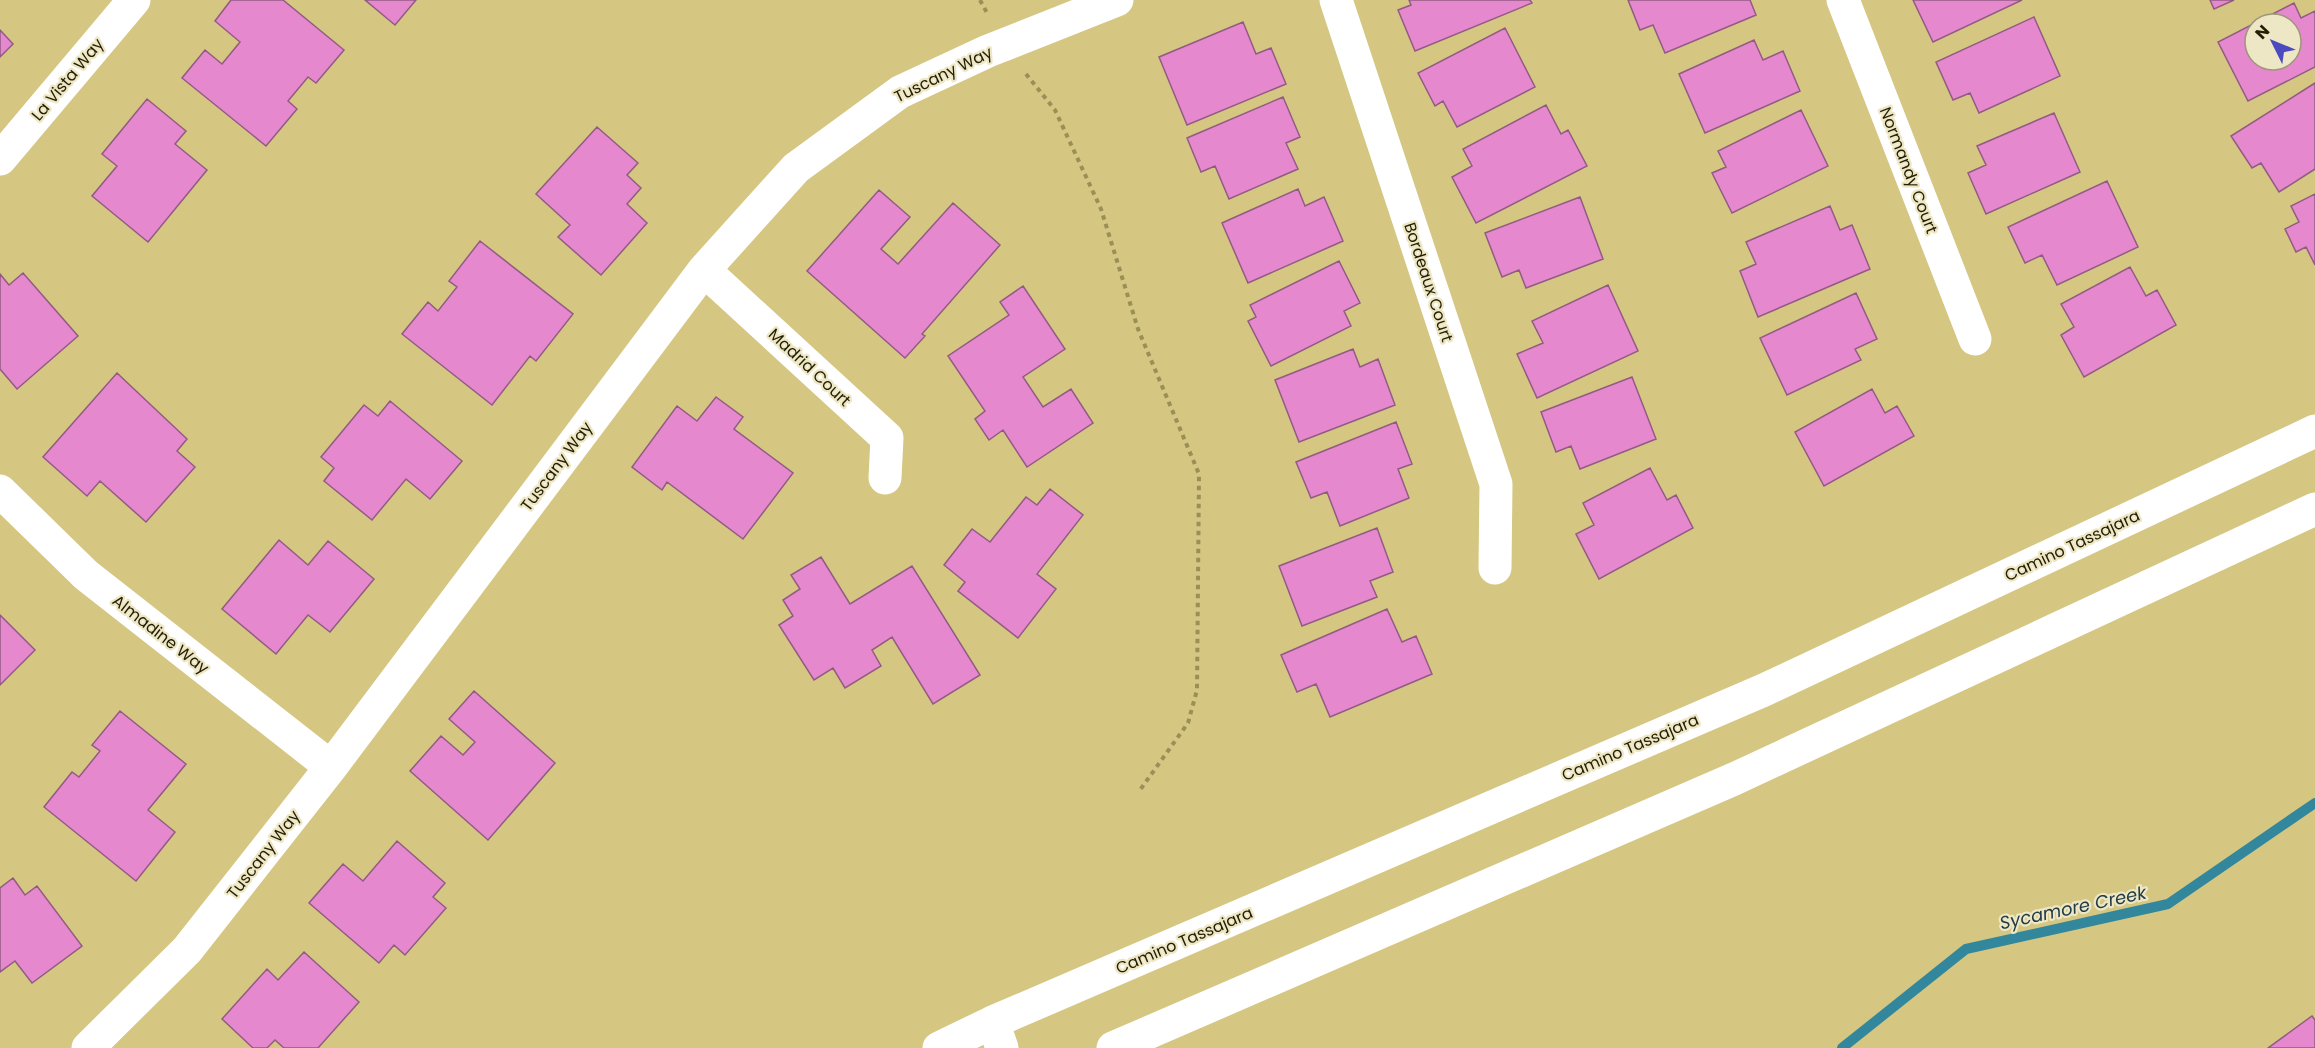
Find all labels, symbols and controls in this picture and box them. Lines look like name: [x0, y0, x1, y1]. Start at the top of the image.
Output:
north arrow: [2243, 12, 2303, 72]
text: N: [2250, 20, 2275, 44]
street label: La Vista Way: [26, 33, 109, 126]
street label: Tuscany Way: [890, 41, 996, 108]
street label: Normandy Court: [1874, 104, 1943, 237]
street label: Bordeaux Court: [1398, 219, 1459, 345]
street label: Madrid Court: [763, 323, 856, 412]
street label: Tuscany Way: [515, 417, 598, 516]
street label: Camino Tassajara: [2001, 504, 2144, 587]
street label: Almadine Way: [108, 589, 214, 679]
street label: Camino Tassajara: [1558, 708, 1702, 787]
street label: Tuscany Way: [221, 805, 305, 903]
water label: Sycamore Creek: [1997, 880, 2149, 935]
street label: Camino Tassajara: [1112, 901, 1256, 980]

